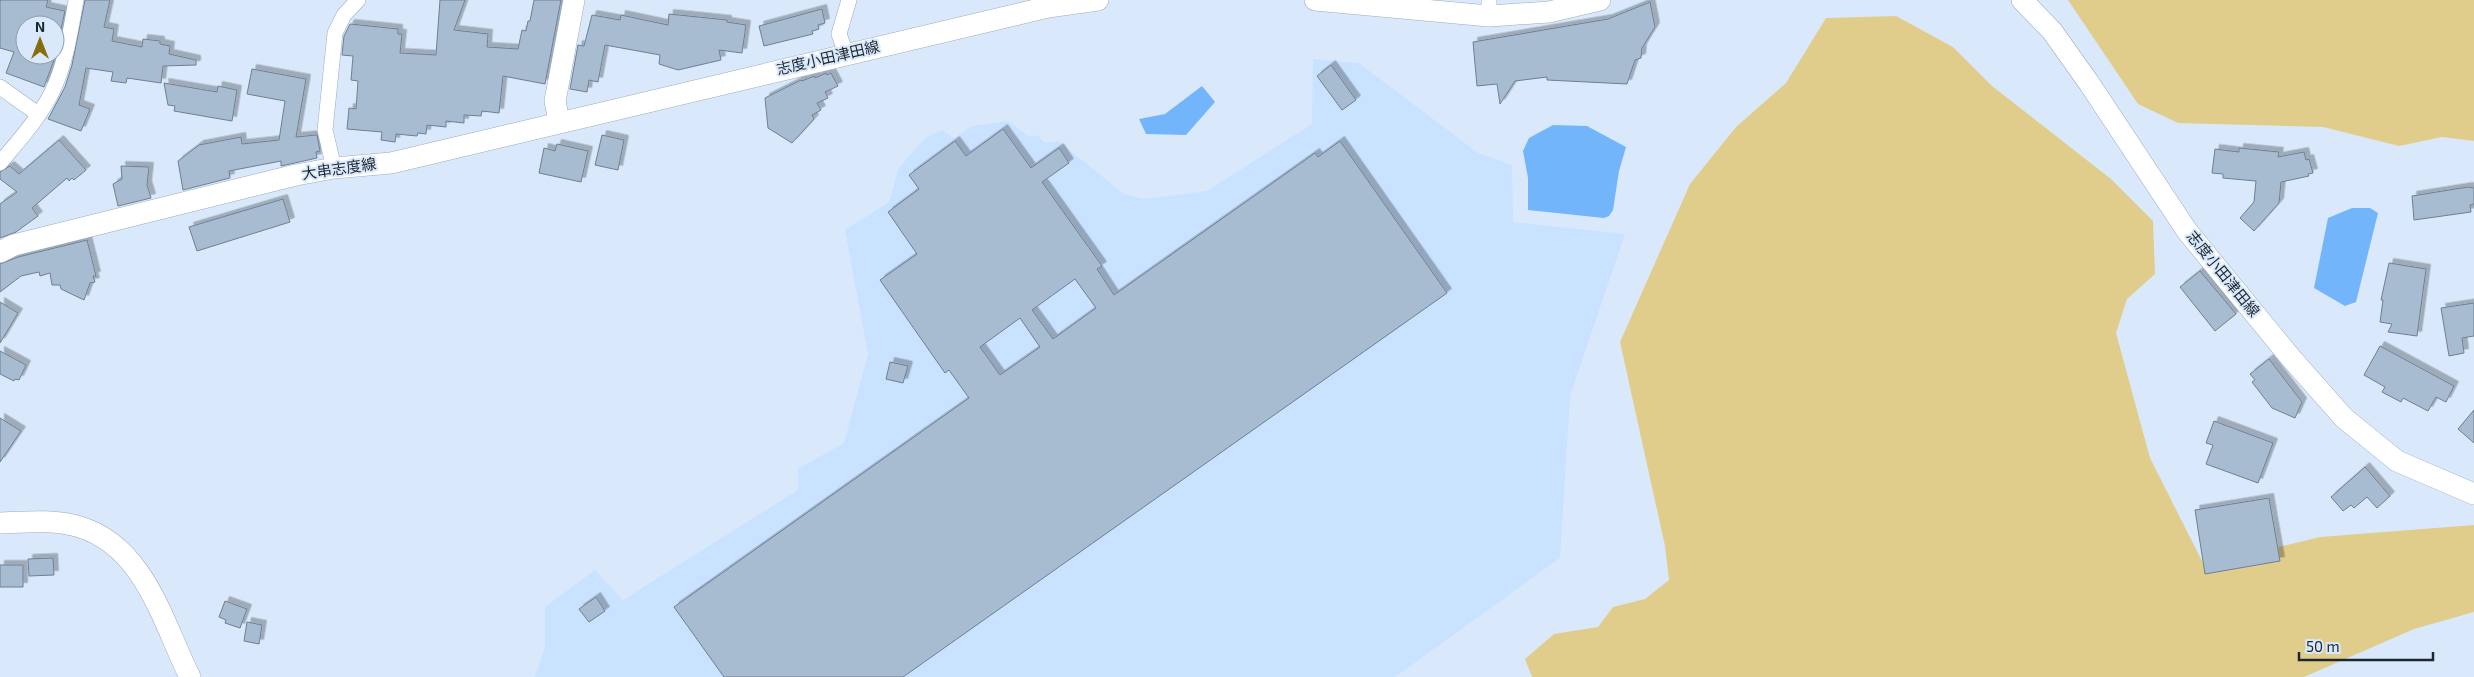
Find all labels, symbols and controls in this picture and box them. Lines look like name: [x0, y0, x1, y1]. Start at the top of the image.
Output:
north arrow: [15, 15, 65, 65]
text: N: [35, 18, 45, 35]
street label: 志度小田津田線: [775, 36, 881, 78]
street label: 大串志度線: [300, 154, 377, 182]
street label: 志度小田津田線: [2184, 227, 2264, 320]
scale bar: [2299, 630, 2433, 662]
text: 50 m: [2306, 637, 2340, 655]

